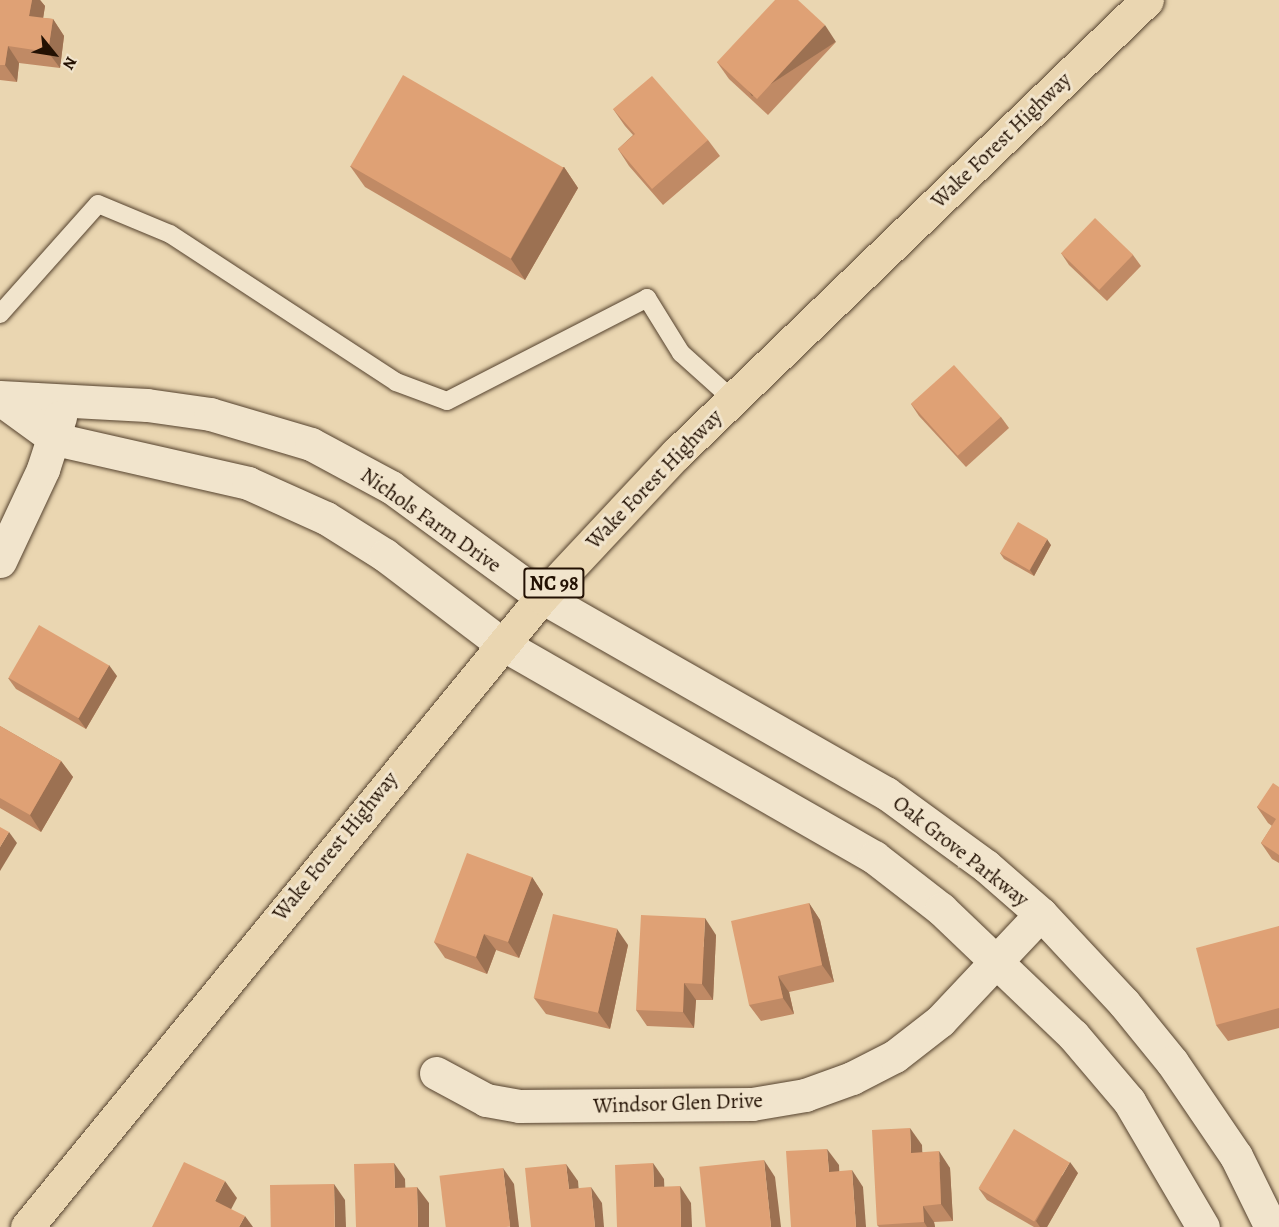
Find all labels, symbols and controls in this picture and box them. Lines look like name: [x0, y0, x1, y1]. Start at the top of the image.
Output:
north arrow: [24, 24, 84, 84]
text: N: [57, 52, 82, 74]
street label: Wake Forest Highway: [926, 67, 1076, 213]
street label: Wake Forest Highway: [581, 404, 727, 554]
street label: Nichols Farm Drive: [356, 462, 506, 578]
road number: NC 98: [522, 566, 586, 600]
street label: Wake Forest Highway: [267, 766, 403, 926]
street label: Oak Grove Parkway: [888, 790, 1034, 912]
street label: Windsor Glen Drive: [593, 1087, 763, 1119]

